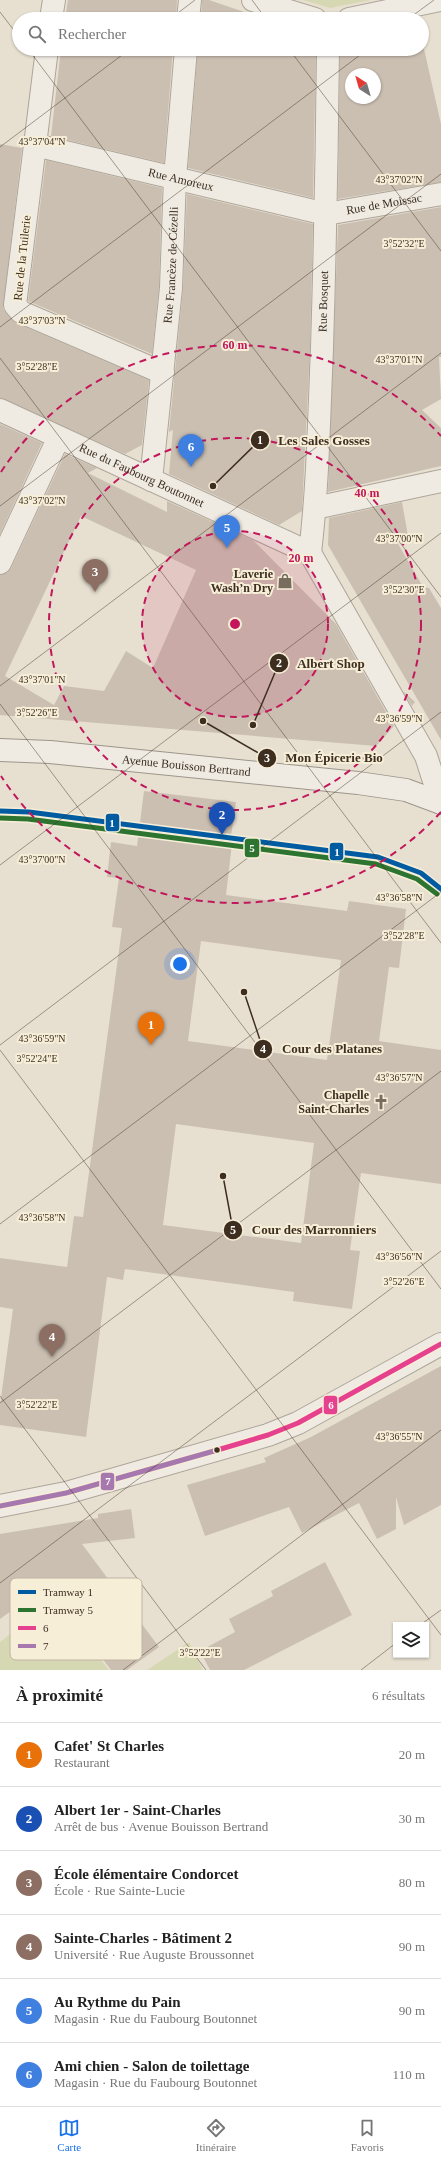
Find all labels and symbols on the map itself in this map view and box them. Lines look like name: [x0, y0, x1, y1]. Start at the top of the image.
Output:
north arrow: [345, 68, 381, 104]
text: 43°37'04"N: [18, 136, 66, 147]
street label: Rue Amoreux: [147, 165, 215, 194]
text: 43°37'02"N: [375, 174, 423, 185]
street label: Rue de Moissac: [345, 190, 423, 217]
street label: Rue Francèze de Cézelli: [160, 206, 181, 324]
street label: Rue de la Tuilerie: [11, 215, 33, 301]
text: 3°52'32"E: [384, 238, 425, 249]
street label: Rue Bosquet: [315, 270, 331, 332]
text: 43°37'03"N: [18, 315, 66, 326]
text: 60 m: [223, 338, 248, 352]
text: 43°37'01"N: [375, 354, 423, 365]
text: 3°52'28"E: [17, 361, 58, 372]
callout: Les Sales Gosses: [250, 428, 378, 453]
text: 1: [257, 433, 263, 447]
text: Les Sales Gosses: [278, 433, 370, 448]
pin: 6: [178, 434, 204, 467]
street label: Rue du Faubourg Boutonnet: [77, 440, 207, 510]
text: 40 m: [355, 486, 380, 500]
text: 43°37'02"N: [18, 495, 66, 506]
pin: 5: [214, 515, 240, 548]
text: 43°37'00"N: [375, 533, 423, 544]
text: 20 m: [289, 551, 314, 565]
pin: 3: [82, 559, 108, 592]
place label: Laverie Washʼn Dry: [211, 567, 274, 595]
shop icon: Laverie Washʼn Dry: [276, 572, 294, 590]
text: 3°52'30"E: [384, 584, 425, 595]
centre of rings: [228, 617, 242, 631]
callout: Albert Shop: [269, 651, 373, 676]
text: 2: [276, 656, 282, 670]
text: Albert Shop: [297, 656, 365, 671]
text: 43°37'01"N: [18, 674, 66, 685]
text: 3°52'26"E: [17, 707, 58, 718]
text: 43°36'59"N: [375, 713, 423, 724]
callout: Mon Épicerie Bio: [257, 745, 391, 770]
text: Mon Épicerie Bio: [285, 750, 383, 765]
text: 3: [264, 751, 270, 765]
street label: Avenue Bouisson Bertrand: [121, 752, 251, 779]
pin: 2: [209, 802, 235, 835]
line badge: 1: [105, 813, 120, 832]
text: 1: [109, 817, 115, 829]
line badge: 5: [244, 838, 260, 858]
text: 5: [249, 842, 255, 854]
line badge: 1: [329, 842, 344, 861]
text: 1: [334, 846, 340, 858]
text: 43°37'00"N: [18, 854, 66, 865]
text: 43°36'58"N: [375, 892, 423, 903]
text: 3°52'28"E: [384, 930, 425, 941]
your location: [170, 954, 190, 974]
pin: 1: [138, 1012, 164, 1045]
text: 43°36'59"N: [18, 1033, 66, 1044]
callout: Cour des Platanes: [253, 1036, 390, 1061]
text: Cour des Platanes: [282, 1041, 382, 1056]
text: 4: [260, 1042, 266, 1056]
text: 3°52'24"E: [17, 1053, 58, 1064]
text: 43°36'57"N: [375, 1072, 423, 1083]
place label: Chapelle Saint-Charles: [298, 1088, 370, 1116]
church icon: Chapelle Saint-Charles: [372, 1093, 390, 1111]
text: 43°36'58"N: [18, 1212, 66, 1223]
callout: Cour des Marronniers: [223, 1217, 384, 1242]
text: Cour des Marronniers: [252, 1222, 376, 1237]
text: 5: [230, 1223, 236, 1237]
text: 43°36'56"N: [375, 1251, 423, 1262]
text: 3°52'26"E: [384, 1276, 425, 1287]
pin: 4: [39, 1324, 65, 1357]
line badge: 6: [323, 1395, 338, 1415]
text: 3°52'22"E: [17, 1399, 58, 1410]
text: 6: [328, 1399, 334, 1411]
text: 43°36'55"N: [375, 1431, 423, 1442]
unlabelled marker: [212, 1445, 222, 1455]
line badge: 7: [100, 1472, 115, 1491]
text: 7: [105, 1475, 111, 1487]
legend: [10, 1578, 142, 1660]
text: Tramway 1: [43, 1586, 93, 1598]
text: Tramway 5: [43, 1604, 94, 1616]
text: 6: [43, 1622, 49, 1634]
text: 7: [43, 1640, 49, 1652]
text: 3°52'22"E: [180, 1647, 221, 1658]

